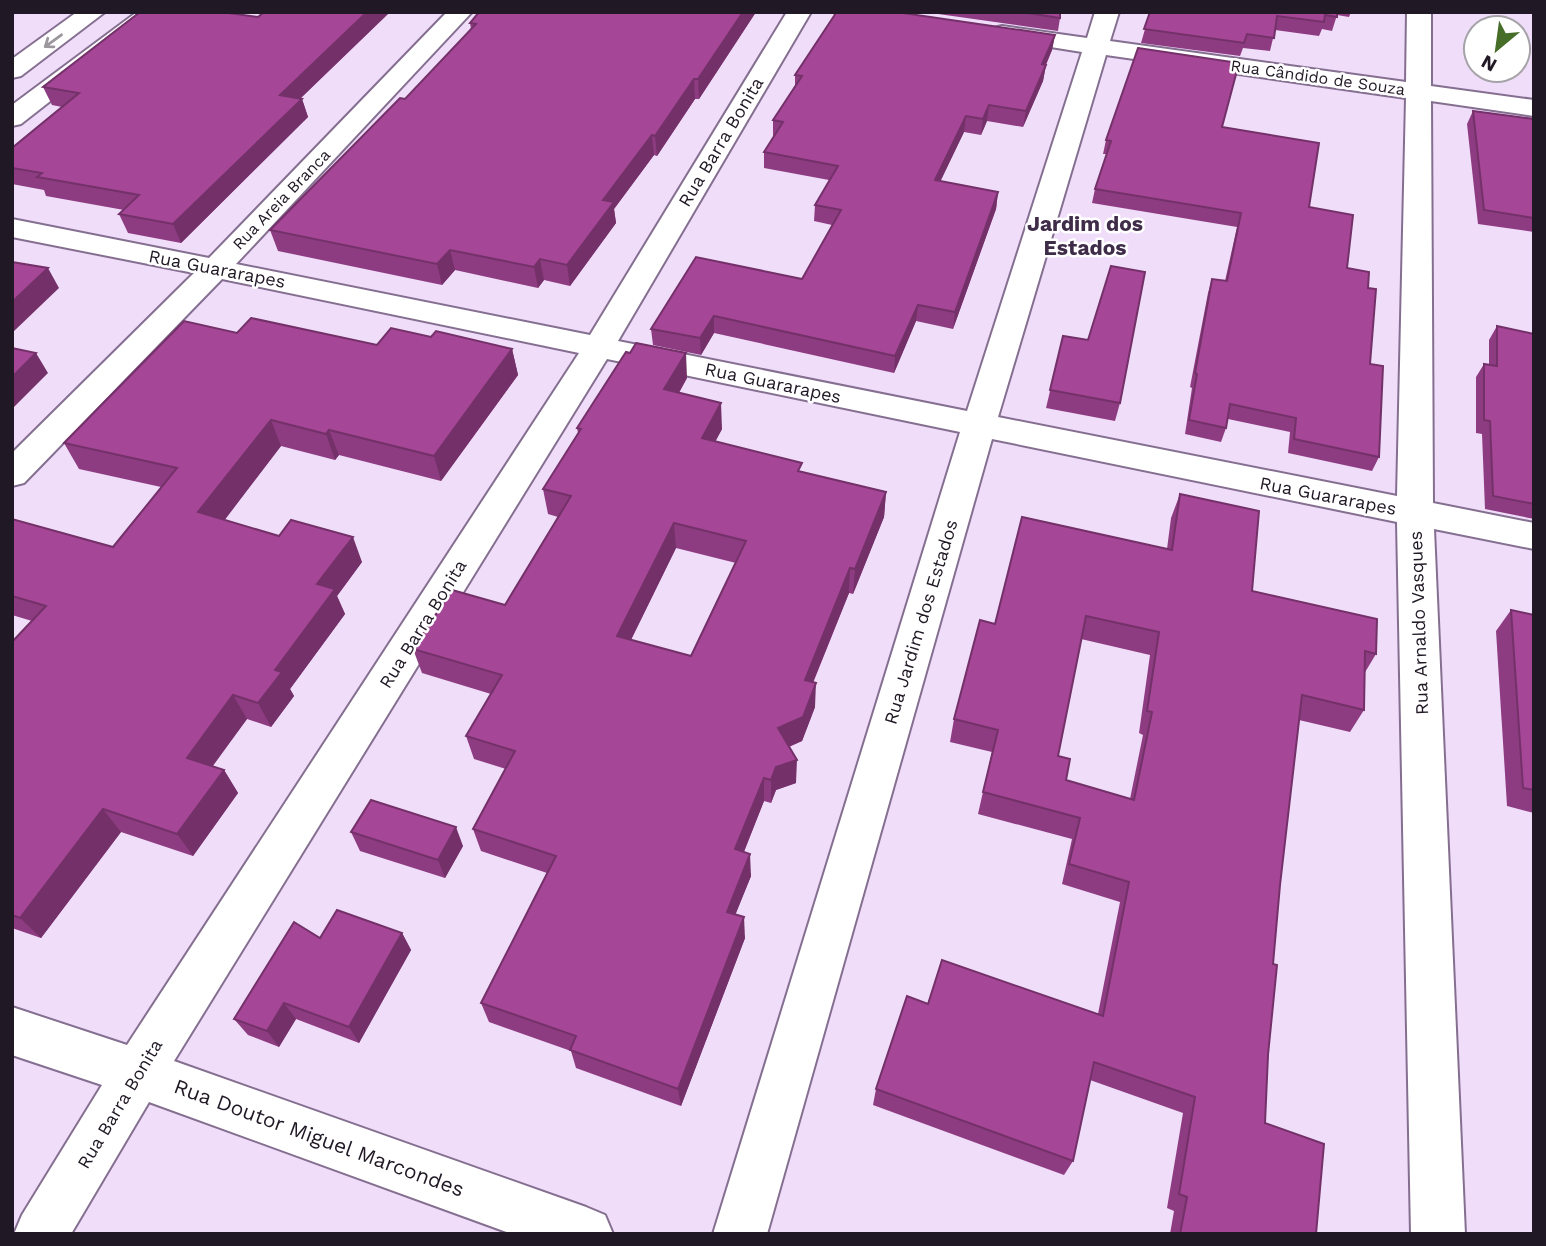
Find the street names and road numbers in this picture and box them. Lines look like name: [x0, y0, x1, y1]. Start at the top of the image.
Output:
street label: Rua Cândido de Souza: [1230, 56, 1406, 99]
street label: Rua Barra Bonita: [674, 73, 768, 210]
street label: Rua Areia Branca: [229, 145, 334, 253]
street label: Rua Guararapes: [147, 245, 287, 292]
street label: Rua Guararapes: [703, 358, 843, 407]
street label: Rua Guararapes: [1258, 472, 1398, 519]
street label: Rua Jardim dos Estados: [879, 517, 962, 727]
street label: Rua Arnaldo Vasques: [1405, 531, 1432, 715]
street label: Rua Barra Bonita: [375, 556, 471, 692]
street label: Rua Barra Bonita: [73, 1035, 167, 1172]
street label: Rua Doutor Miguel Marcondes: [171, 1073, 468, 1202]

